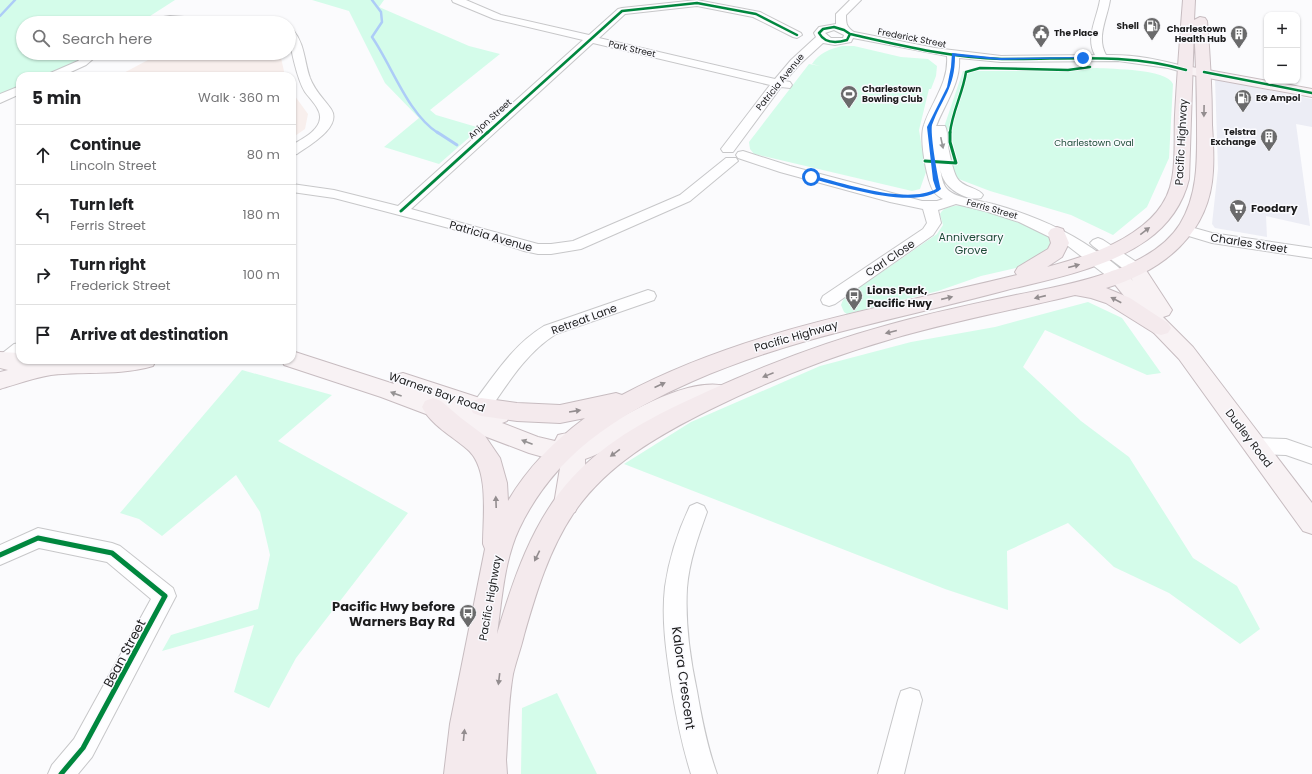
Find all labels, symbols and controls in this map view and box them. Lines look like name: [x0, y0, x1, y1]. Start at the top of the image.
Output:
map controls: [1264, 12, 1300, 84]
button: +: [1264, 12, 1300, 48]
search box: [16, 16, 296, 60]
fuel station icon: Shell: [1142, 16, 1162, 41]
place label: Shell: [1117, 20, 1139, 32]
public building icon: The Place: [1031, 23, 1051, 48]
place label: Charlestown Health Hub: [1167, 23, 1226, 45]
building icon: Charlestown Health Hub: [1229, 24, 1249, 49]
street label: Frederick Street: [877, 25, 947, 51]
icon: search: [30, 27, 52, 49]
place label: The Place: [1054, 27, 1099, 39]
text: Search here: [62, 28, 152, 49]
street label: Park Street: [607, 38, 657, 60]
button: −: [1264, 48, 1300, 84]
route end: [1074, 49, 1092, 67]
street label: Patricia Avenue: [753, 51, 807, 113]
place label: Charlestown Bowling Club: [862, 83, 923, 105]
sports icon: Charlestown Bowling Club: [839, 84, 859, 109]
text: 5 min: [32, 86, 81, 110]
text: Walk · 360 m: [198, 88, 280, 107]
fuel station icon: EG Ampol: [1233, 88, 1253, 113]
place label: EG Ampol: [1256, 92, 1301, 104]
street label: Anjon Street: [466, 96, 514, 142]
street label: Pacific Highway: [1171, 98, 1191, 186]
one-way arrow: [1201, 105, 1207, 118]
place label: Telstra Exchange: [1210, 126, 1256, 148]
building icon: Telstra Exchange: [1259, 127, 1279, 152]
text: Continue: [70, 134, 141, 155]
one-way arrow: [940, 137, 946, 149]
park label: Charlestown Oval: [1054, 137, 1134, 149]
icon: ahead: [32, 144, 54, 166]
text: 80 m: [247, 145, 280, 164]
text: Lincoln Street: [70, 156, 156, 175]
route start: [802, 168, 820, 186]
text: Turn left: [70, 194, 134, 215]
street label: Ferris Street: [965, 196, 1019, 222]
supermarket icon: Foodary: [1228, 198, 1248, 223]
place label: Foodary: [1251, 200, 1298, 216]
icon: left: [32, 204, 54, 226]
text: 180 m: [243, 205, 280, 224]
text: Ferris Street: [70, 216, 146, 235]
street label: Patricia Avenue: [448, 217, 535, 256]
one-way arrow: [1140, 227, 1151, 236]
park label: Anniversary Grove: [939, 229, 1004, 258]
street label: Charles Street: [1209, 229, 1289, 257]
street label: Carl Close: [862, 235, 918, 280]
text: Turn right: [70, 254, 146, 275]
one-way arrow: [1068, 263, 1080, 269]
icon: right: [32, 264, 54, 286]
text: 100 m: [243, 265, 280, 284]
text: Frederick Street: [70, 276, 170, 295]
place label: Lions Park, Pacific Hwy: [867, 282, 932, 311]
bus stop icon: Lions Park, Pacific Hwy: [844, 286, 864, 311]
one-way arrow: [940, 295, 953, 301]
one-way arrow: [1034, 295, 1047, 301]
one-way arrow: [1110, 297, 1122, 303]
street label: Retreat Lane: [549, 300, 619, 338]
street label: Pacific Highway: [752, 316, 841, 356]
icon: arrive: [32, 324, 54, 346]
text: Arrive at destination: [70, 324, 228, 345]
one-way arrow: [885, 329, 897, 335]
street label: Warners Bay Road: [387, 368, 487, 416]
one-way arrow: [761, 372, 773, 378]
one-way arrow: [655, 382, 667, 388]
one-way arrow: [390, 391, 402, 397]
street label: Dudley Road: [1222, 405, 1276, 471]
one-way arrow: [569, 408, 581, 414]
one-way arrow: [521, 439, 533, 445]
one-way arrow: [609, 449, 620, 457]
one-way arrow: [493, 496, 500, 508]
one-way arrow: [534, 550, 540, 561]
street label: Pacific Highway: [475, 553, 506, 642]
place label: Pacific Hwy before Warners Bay Rd: [332, 597, 455, 631]
bus stop icon: Pacific Hwy before Warners Bay Rd: [458, 603, 478, 628]
street label: Bean Street: [99, 616, 150, 691]
street label: Kalora Crescent: [667, 625, 700, 731]
one-way arrow: [496, 673, 502, 686]
one-way arrow: [460, 729, 467, 741]

